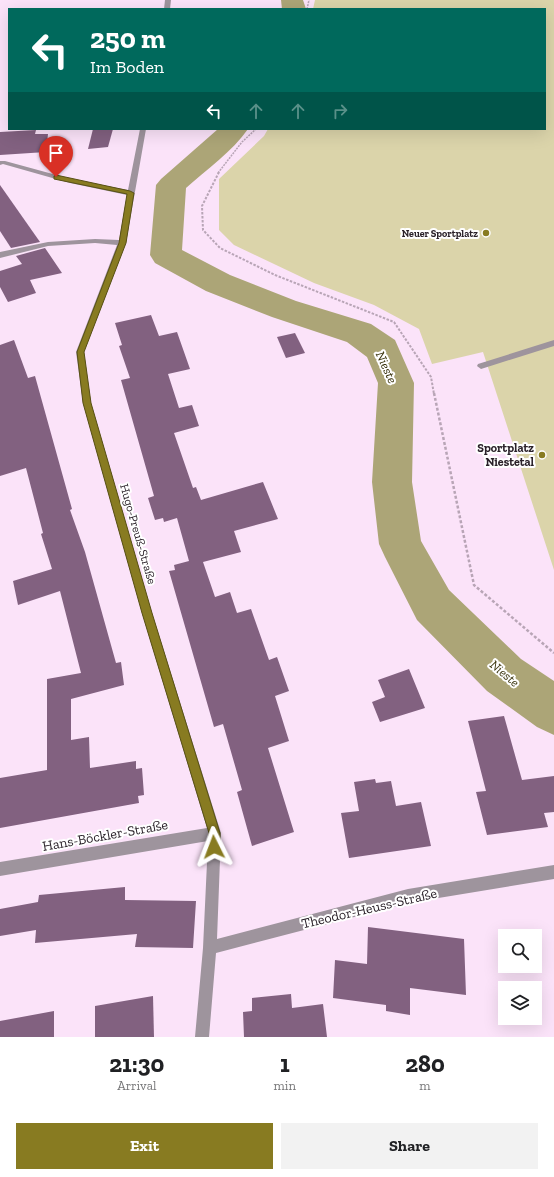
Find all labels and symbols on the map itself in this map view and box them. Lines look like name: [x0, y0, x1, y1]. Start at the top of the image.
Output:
pin: [39, 136, 73, 177]
place label: Neuer Sportplatz: [402, 228, 478, 240]
marker: Neuer Sportplatz: [481, 228, 491, 238]
water label: Nieste: [373, 349, 400, 386]
place label: Sportplatz Niestetal: [477, 441, 535, 469]
marker: Sportplatz Niestetal: [537, 450, 547, 460]
street label: Hugo-Preuß-Straße: [117, 482, 159, 586]
water label: Nieste: [487, 657, 523, 690]
street label: Hans-Böckler-Straße: [41, 816, 170, 855]
position arrow: [193, 826, 235, 868]
street label: Theodor-Heuss-Straße: [300, 885, 439, 932]

